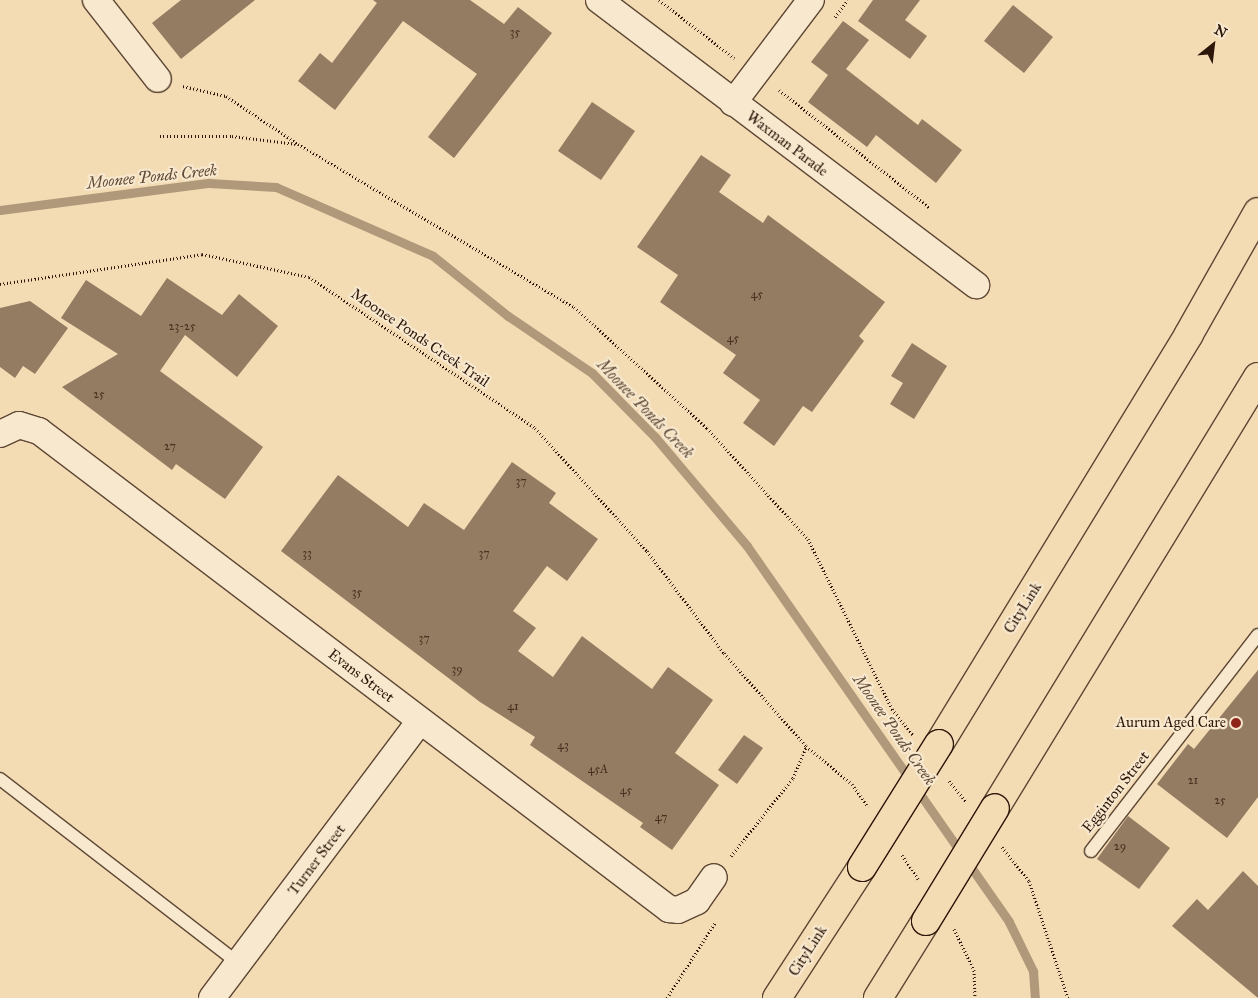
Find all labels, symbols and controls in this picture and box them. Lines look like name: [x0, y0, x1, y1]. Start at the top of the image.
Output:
north arrow: [1188, 20, 1238, 70]
text: N: [1211, 21, 1230, 42]
house number: 35: [510, 26, 520, 40]
street label: Waxman Parade: [743, 108, 831, 180]
water label: Moonee Ponds Creek: [86, 161, 218, 193]
street label: Moonee Ponds Creek Trail: [347, 285, 493, 391]
house number: 45: [751, 288, 763, 302]
house number: 23-25: [168, 320, 196, 334]
house number: 45: [727, 332, 739, 346]
water label: Moonee Ponds Creek: [593, 355, 697, 463]
house number: 25: [93, 388, 105, 402]
house number: 27: [164, 440, 176, 454]
house number: 37: [515, 475, 527, 489]
house number: 33: [302, 547, 312, 561]
house number: 37: [478, 547, 490, 561]
street label: CityLink: [1000, 579, 1046, 637]
house number: 35: [352, 586, 362, 600]
house number: 37: [418, 632, 430, 646]
street label: Evans Street: [324, 645, 398, 707]
house number: 39: [451, 663, 463, 677]
water label: Moonee Ponds Creek: [849, 671, 939, 789]
house number: 41: [507, 700, 519, 714]
place label: Aurum Aged Care: [1116, 714, 1226, 732]
marker: Aurum Aged Care: [1230, 717, 1242, 729]
house number: 43: [557, 739, 569, 753]
street label: Egginton Street: [1079, 748, 1153, 836]
house number: 45A: [588, 763, 608, 777]
house number: 21: [1188, 774, 1198, 788]
house number: 45: [620, 784, 632, 798]
house number: 25: [1214, 794, 1226, 808]
house number: 47: [655, 811, 667, 825]
street label: Turner Street: [284, 821, 350, 899]
house number: 29: [1114, 840, 1126, 854]
street label: CityLink: [785, 922, 831, 980]

